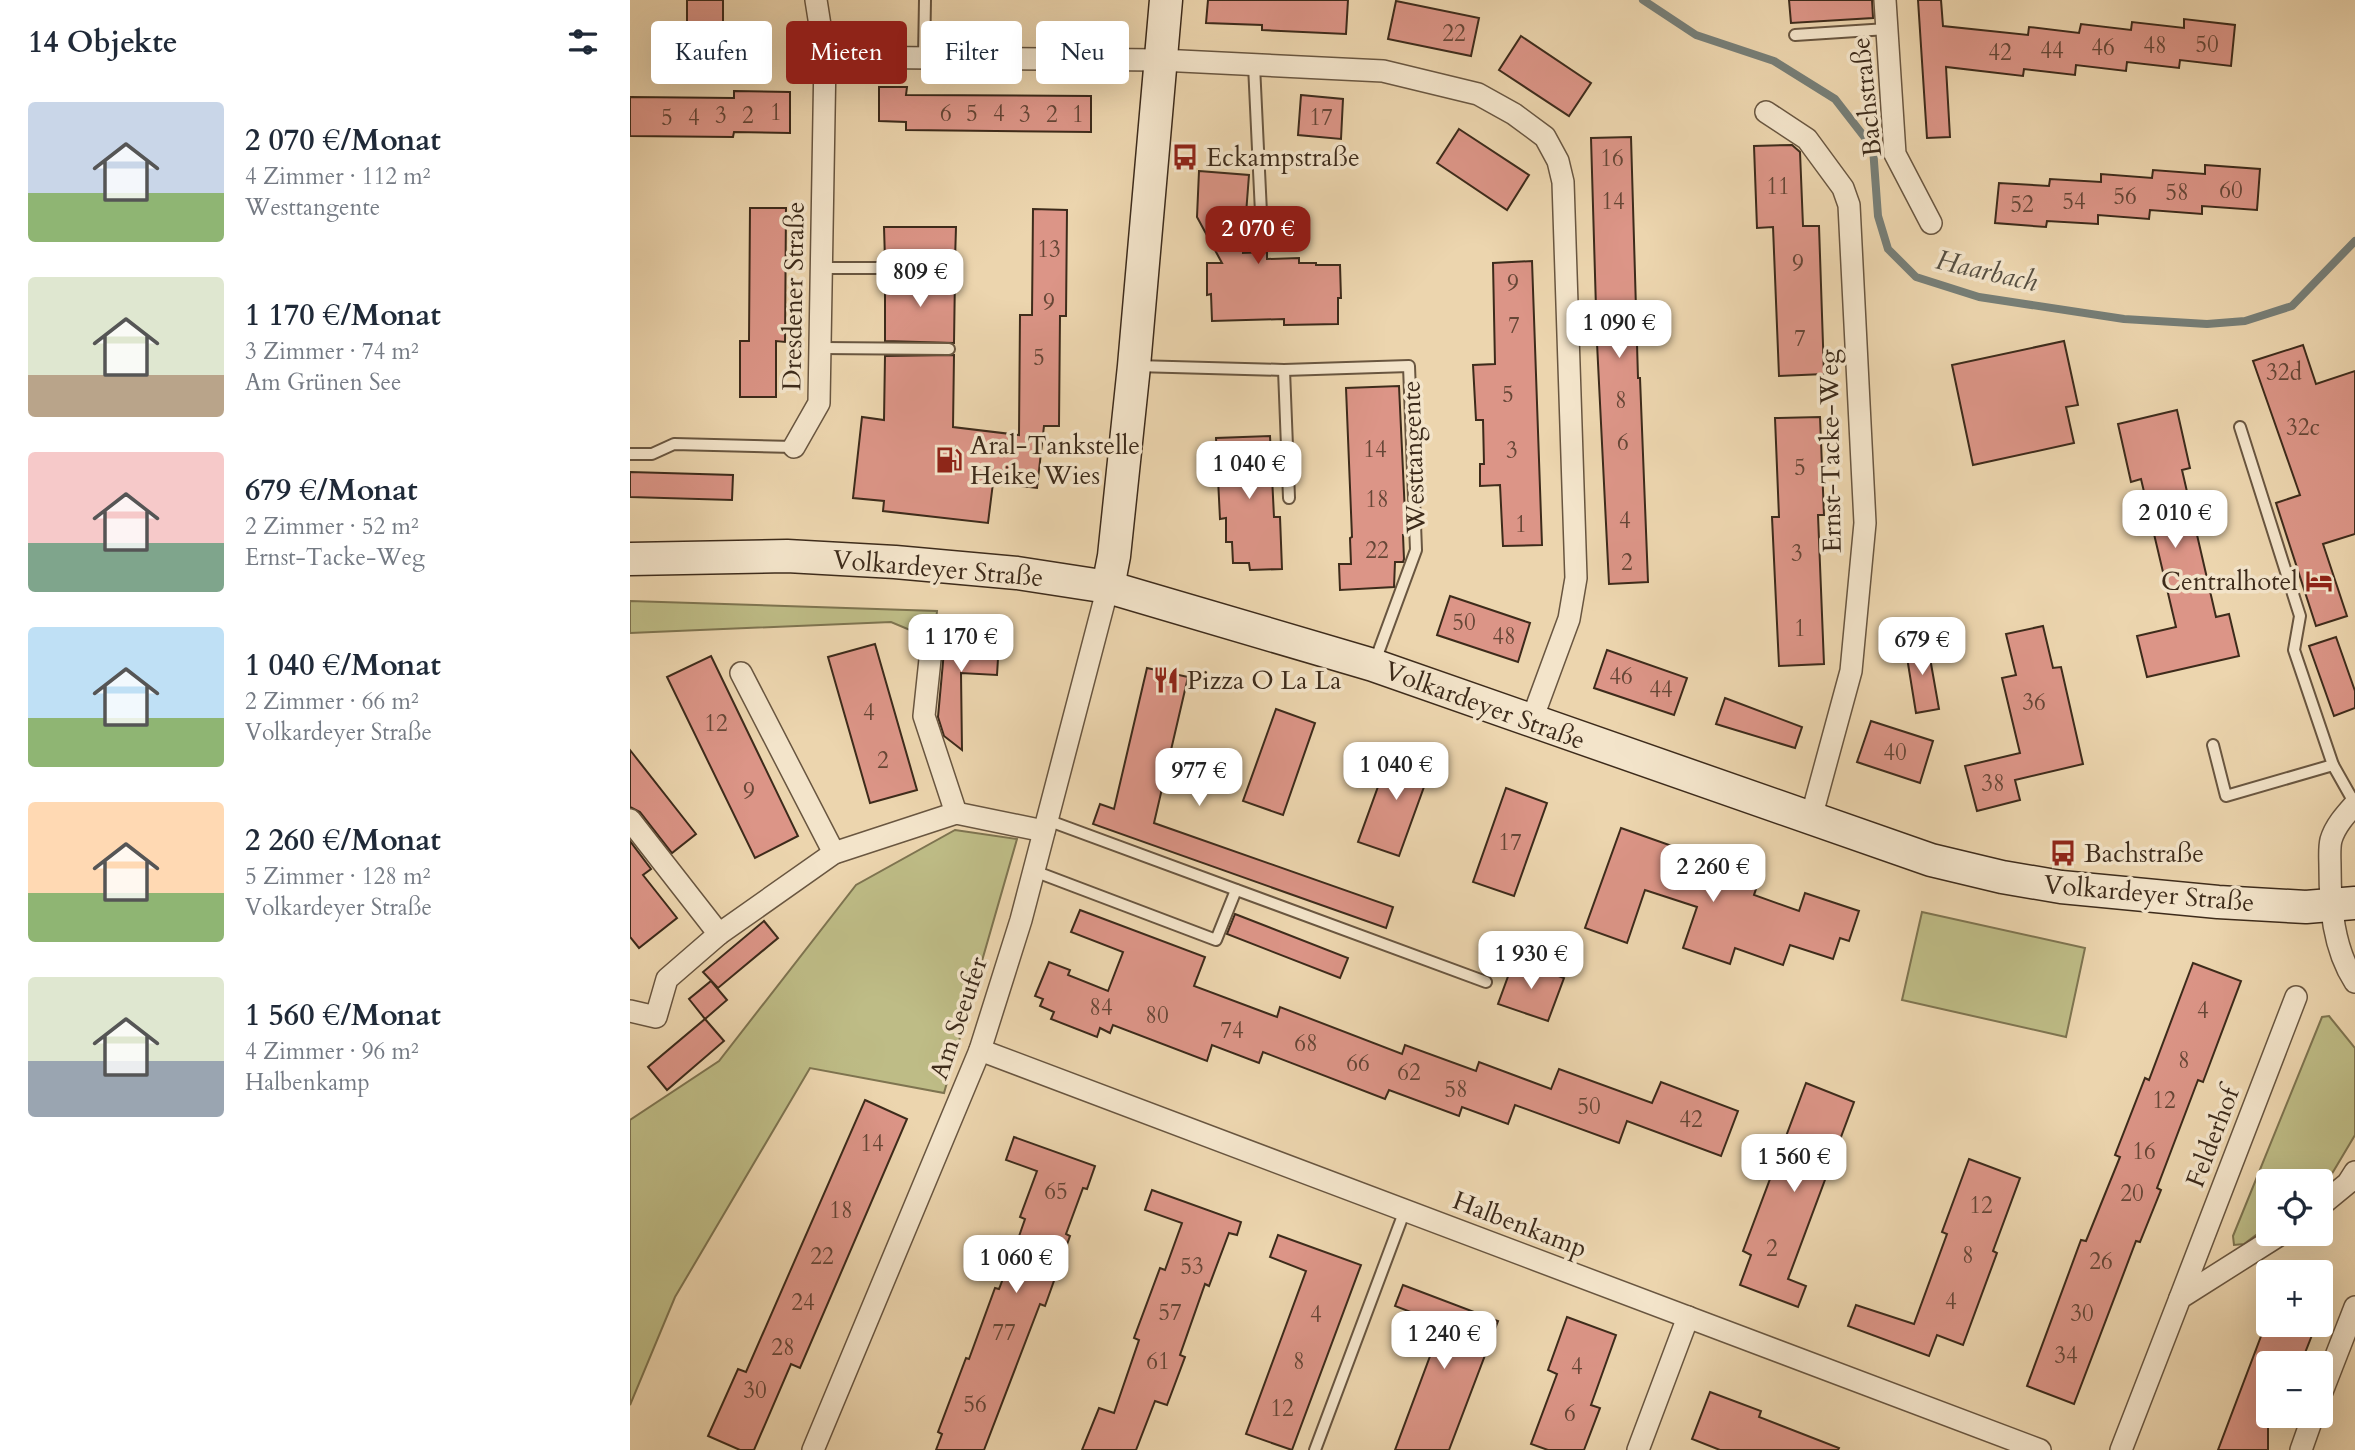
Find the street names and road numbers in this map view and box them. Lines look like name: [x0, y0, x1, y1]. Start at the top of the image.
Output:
street label: Bachstraße: [1843, 35, 1890, 158]
street label: Dresdener Straße: [774, 201, 813, 391]
street label: Ernst-Tacke-Weg: [1811, 349, 1850, 553]
street label: Westtangente: [1393, 380, 1434, 535]
street label: Volkardeyer Straße: [831, 542, 1045, 595]
street label: Volkardeyer Straße: [1380, 653, 1590, 758]
street label: Volkardeyer Straße: [2042, 867, 2256, 920]
street label: Am Seeufer: [921, 952, 996, 1084]
street label: Felderhof: [2177, 1078, 2249, 1192]
street label: Halbenkamp: [1448, 1183, 1592, 1266]

